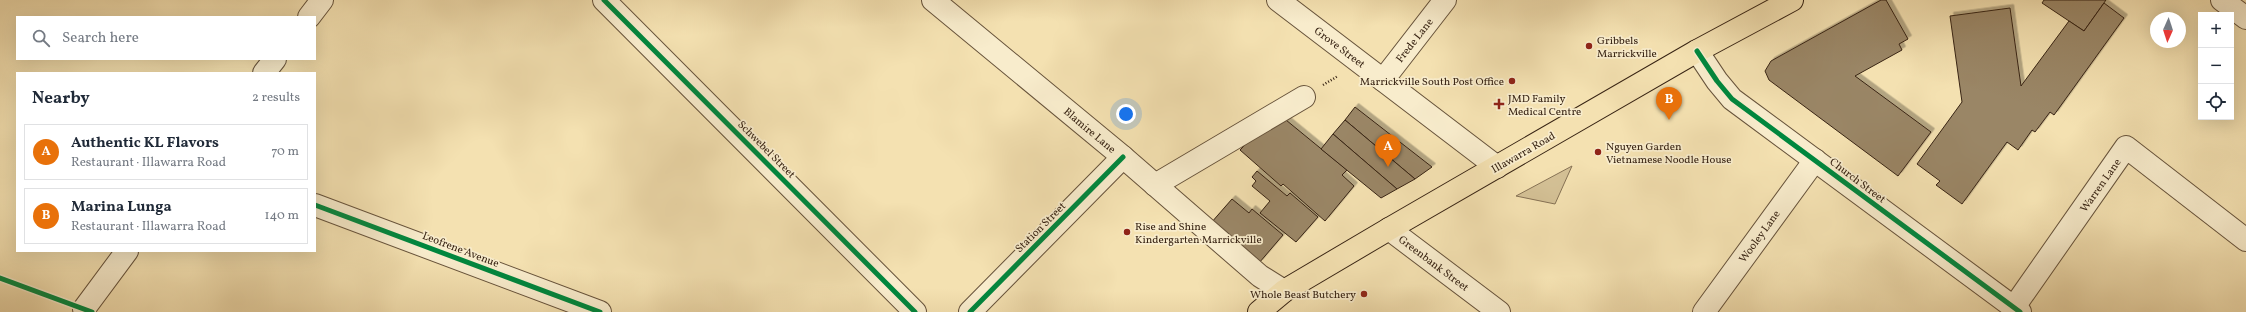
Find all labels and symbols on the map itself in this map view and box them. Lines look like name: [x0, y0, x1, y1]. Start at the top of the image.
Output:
north arrow: [2150, 12, 2186, 48]
street label: Frede Lane: [1393, 16, 1437, 66]
street label: Grove Street: [1310, 24, 1368, 72]
place label: Gribbels Marrickville: [1597, 34, 1657, 62]
marker: Gribbels Marrickville: [1584, 41, 1594, 51]
place label: Marrickville South Post Office: [1360, 75, 1504, 90]
marker: Marrickville South Post Office: [1507, 76, 1517, 86]
pin: B: [1656, 87, 1682, 120]
place label: JMD Family Medical Centre: [1508, 92, 1581, 120]
marker: JMD Family Medical Centre: [1493, 98, 1505, 110]
your location: [1116, 104, 1136, 124]
street label: Blamire Lane: [1060, 105, 1118, 157]
street label: Schwebel Street: [734, 118, 798, 182]
street label: Illawarra Road: [1489, 129, 1558, 178]
pin: A: [1375, 134, 1401, 167]
place label: Nguyen Garden Vietnamese Noodle House: [1606, 140, 1732, 168]
marker: Nguyen Garden Vietnamese Noodle House: [1593, 147, 1603, 157]
street label: Church Street: [1826, 155, 1888, 207]
street label: Warren Lane: [2077, 156, 2125, 216]
street label: Station Street: [1012, 199, 1070, 257]
street label: Wooley Lane: [1736, 208, 1784, 266]
place label: Rise and Shine Kindergarten Marrickville: [1135, 220, 1262, 248]
marker: Rise and Shine Kindergarten Marrickville: [1122, 227, 1132, 237]
street label: Leofrene Avenue: [420, 229, 501, 272]
street label: Greenbank Street: [1395, 233, 1472, 296]
place label: Whole Beast Butchery: [1250, 288, 1356, 303]
marker: Whole Beast Butchery: [1359, 289, 1369, 299]

